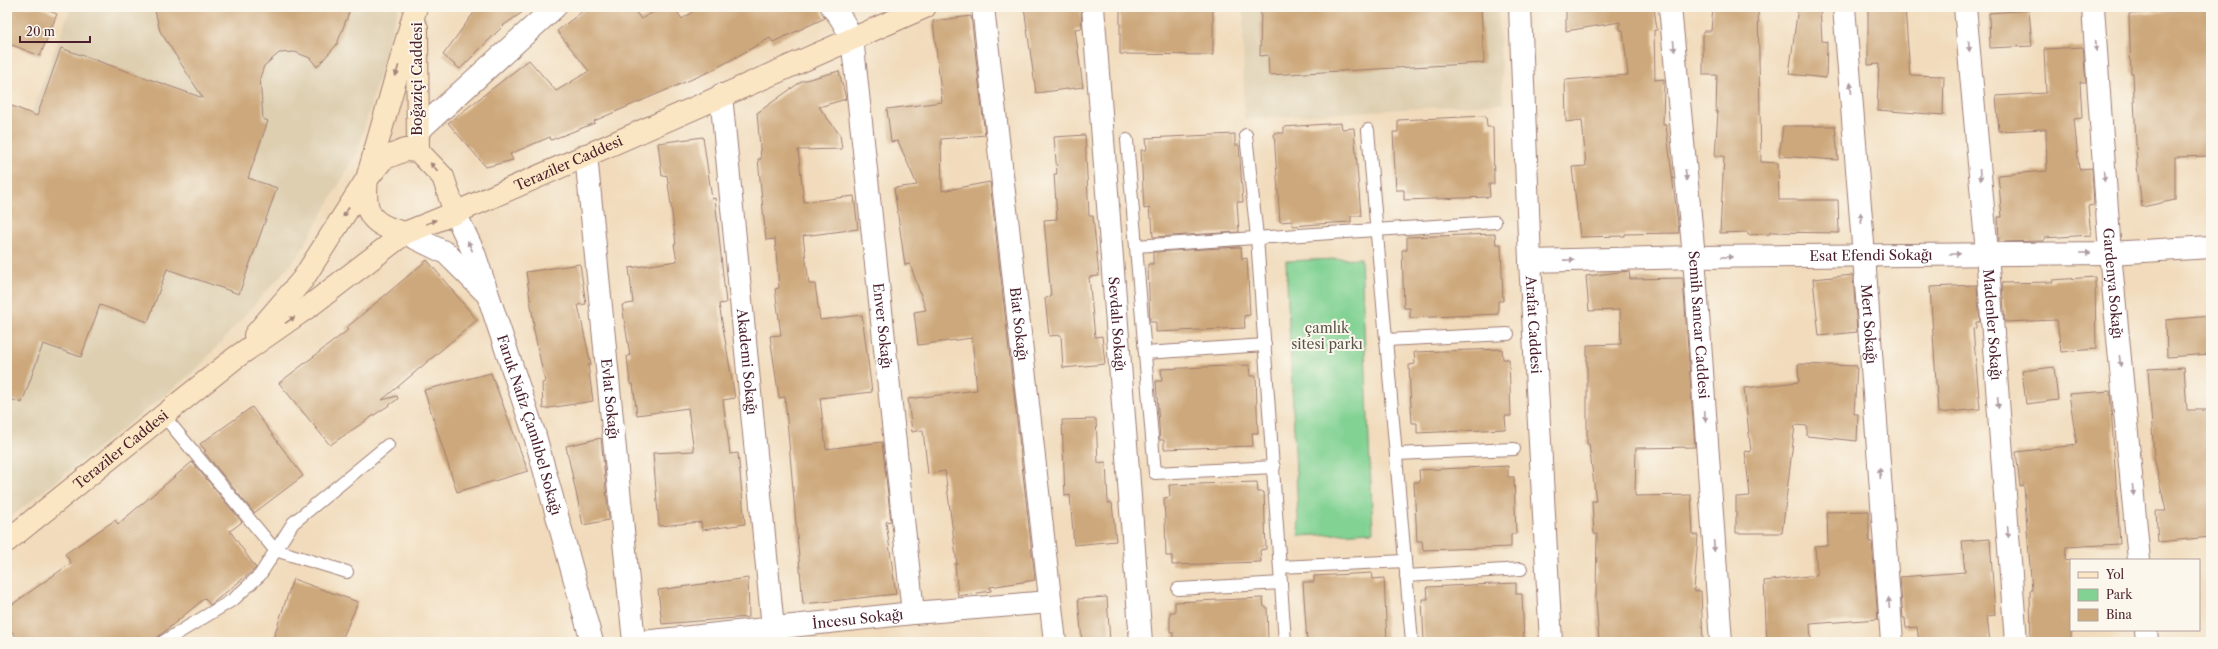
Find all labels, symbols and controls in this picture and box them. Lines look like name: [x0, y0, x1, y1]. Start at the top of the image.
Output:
scale bar: [20, 18, 90, 44]
street label: Boğaziçi Caddesi: [408, 22, 426, 136]
text: 20 m: [26, 24, 55, 39]
one-way arrow: [1670, 40, 1677, 52]
one-way arrow: [1965, 40, 1972, 52]
one-way arrow: [2092, 40, 2099, 52]
one-way arrow: [394, 66, 400, 78]
one-way arrow: [1847, 82, 1854, 94]
street label: Teraziler Caddesi: [511, 132, 625, 195]
one-way arrow: [429, 162, 438, 173]
one-way arrow: [1683, 169, 1690, 181]
one-way arrow: [1977, 169, 1984, 181]
one-way arrow: [2101, 170, 2108, 182]
one-way arrow: [342, 207, 350, 217]
one-way arrow: [1858, 212, 1865, 224]
one-way arrow: [425, 219, 437, 225]
street label: Gardenya Sokağı: [2099, 227, 2127, 340]
one-way arrow: [467, 240, 473, 252]
street label: Esat Efendi Sokağı: [1809, 246, 1933, 265]
street label: Semih Sancar Caddesi: [1684, 250, 1713, 399]
one-way arrow: [2079, 250, 2092, 256]
one-way arrow: [1949, 251, 1962, 257]
one-way arrow: [1721, 254, 1734, 260]
one-way arrow: [1563, 257, 1576, 263]
street label: Madenler Sokağı: [1979, 268, 2005, 381]
street label: Arafat Caddesi: [1522, 274, 1545, 374]
street label: Sevdalı Sokağı: [1104, 276, 1130, 372]
street label: Enver Sokağı: [869, 282, 896, 370]
street label: Mert Sokağı: [1857, 283, 1881, 365]
street label: Biat Sokağı: [1006, 286, 1032, 362]
street label: Akademi Sokağı: [733, 307, 761, 416]
one-way arrow: [285, 316, 296, 324]
park label: çamlık sitesi parkı: [1291, 319, 1363, 353]
street label: Faruk Nafiz Çamlıbel Sokağı: [493, 332, 566, 517]
one-way arrow: [2117, 355, 2123, 367]
street label: Evlat Sokağı: [597, 358, 623, 440]
one-way arrow: [1995, 397, 2002, 409]
street label: Teraziler Caddesi: [70, 406, 172, 493]
one-way arrow: [1702, 410, 1709, 422]
one-way arrow: [1876, 467, 1883, 479]
one-way arrow: [2129, 484, 2136, 496]
one-way arrow: [2005, 526, 2011, 538]
one-way arrow: [1711, 540, 1718, 552]
legend: [2070, 559, 2200, 631]
text: Yol: [2105, 567, 2124, 582]
text: Park: [2106, 587, 2133, 602]
one-way arrow: [1885, 597, 1892, 609]
street label: İncesu Sokağı: [811, 605, 904, 633]
text: Bina: [2106, 607, 2133, 622]

